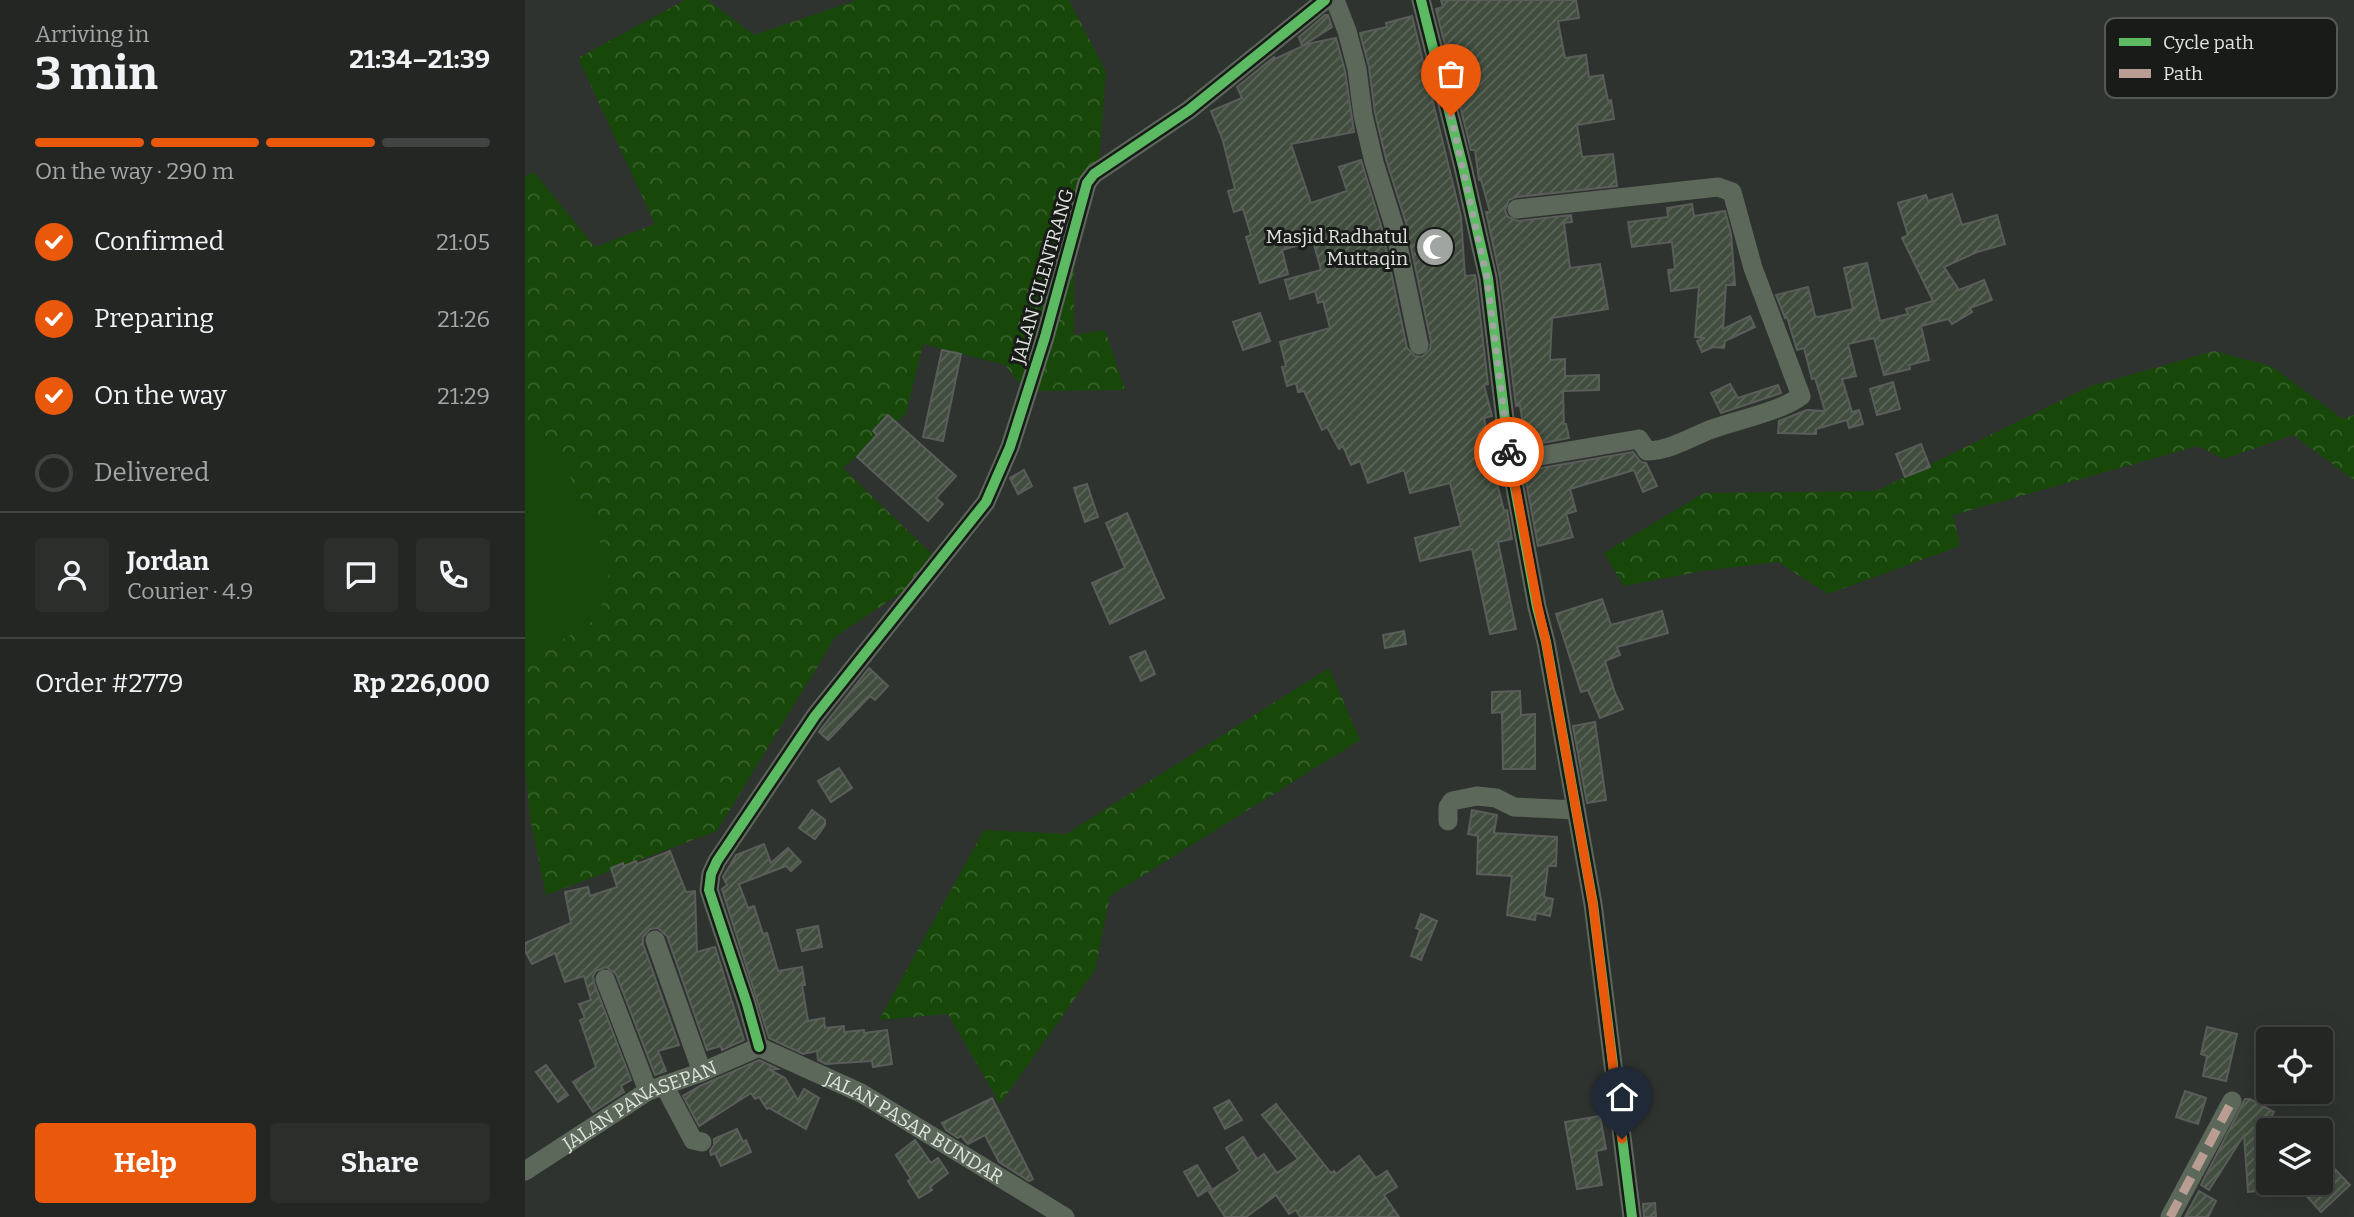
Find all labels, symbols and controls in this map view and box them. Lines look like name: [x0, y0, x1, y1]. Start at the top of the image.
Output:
legend: [2105, 18, 2337, 98]
text: Arriving in: [35, 20, 149, 48]
text: Cycle path: [2163, 31, 2254, 54]
text: 21:34–21:39: [349, 44, 490, 75]
pin: [1421, 44, 1481, 116]
text: 3 min: [35, 46, 158, 101]
icon: bag: [1432, 55, 1470, 93]
text: Path: [2163, 62, 2203, 85]
text: On the way · 290 m: [35, 157, 234, 185]
street label: JALAN CILENTRANG: [1006, 186, 1078, 367]
icon: check: [35, 223, 73, 261]
place label: Masjid Radhatul Muttaqin: [1266, 225, 1408, 270]
text: Confirmed: [94, 226, 224, 257]
mosque icon: Masjid Radhatul Muttaqin: [1414, 226, 1456, 268]
text: 21:05: [436, 228, 490, 256]
icon: check: [35, 300, 73, 338]
text: Preparing: [94, 303, 214, 334]
text: 21:26: [437, 305, 490, 333]
icon: check: [35, 377, 73, 415]
text: On the way: [94, 380, 227, 411]
text: 21:29: [437, 382, 490, 410]
courier: [1474, 417, 1544, 487]
icon: bike: [1490, 433, 1528, 471]
text: Delivered: [94, 457, 209, 488]
button: person: [35, 538, 109, 612]
button: chat: [324, 538, 398, 612]
button: phone: [416, 538, 490, 612]
text: Jordan: [127, 546, 209, 577]
text: Courier · 4.9: [127, 577, 254, 605]
text: Order #2779: [35, 668, 183, 699]
text: Rp 226,000: [353, 668, 490, 699]
map controls: [2256, 1027, 2333, 1195]
button: locate: [2256, 1027, 2333, 1104]
street label: JALAN PANASEPAN: [558, 1056, 721, 1156]
street label: JALAN PASAR BUNDAR: [820, 1067, 1008, 1189]
pin: [1592, 1067, 1652, 1139]
icon: home: [1603, 1078, 1641, 1116]
button: layers: [2256, 1118, 2333, 1195]
button: Help: [35, 1123, 256, 1203]
button: Share: [270, 1123, 490, 1203]

